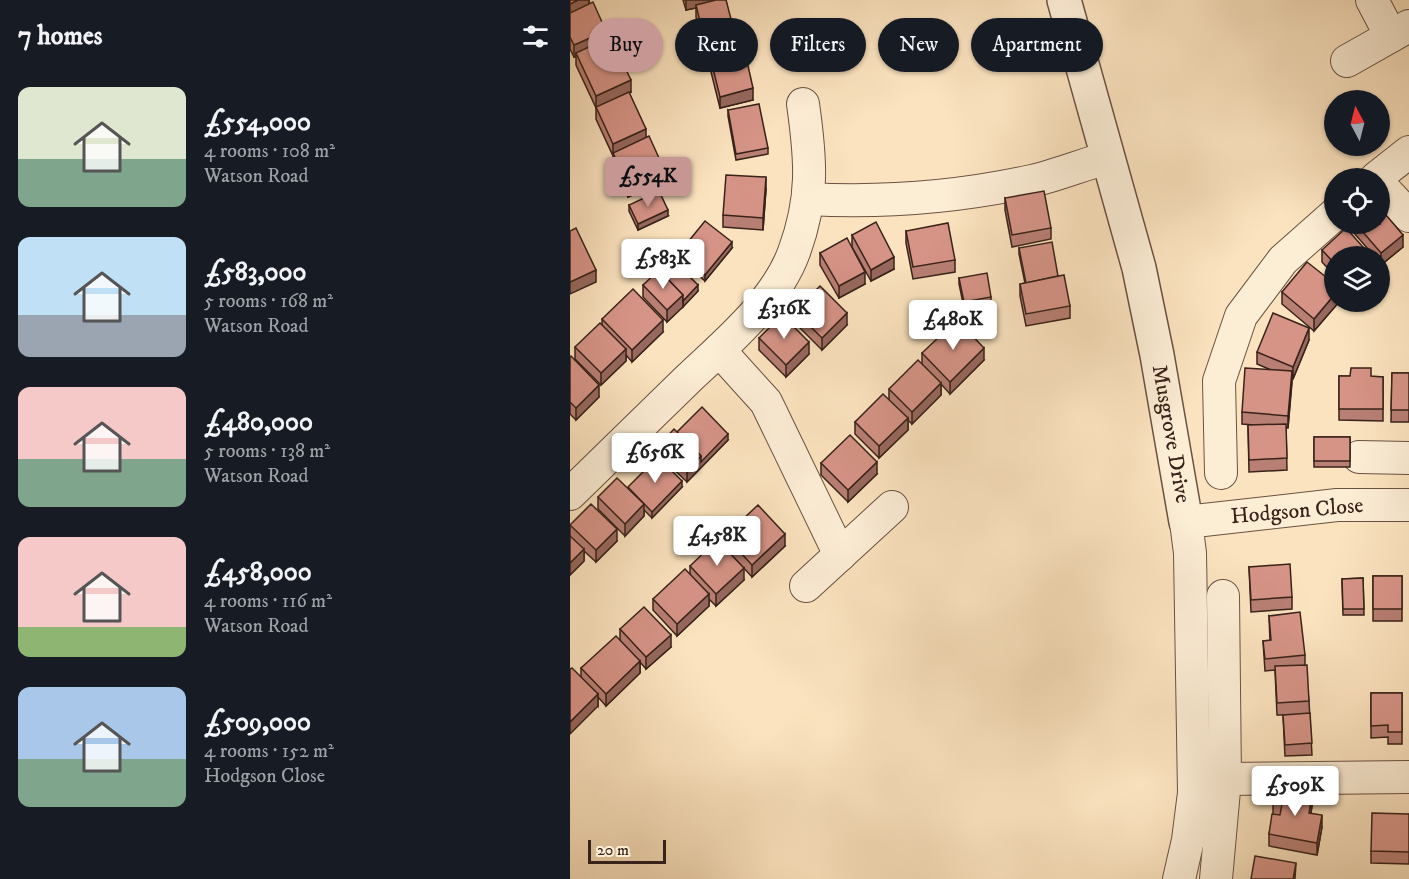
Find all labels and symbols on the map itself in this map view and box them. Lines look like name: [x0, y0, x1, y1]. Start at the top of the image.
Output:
north arrow: [1324, 90, 1390, 156]
pin: £554K: [606, 157, 690, 208]
pin: £583K: [621, 239, 705, 290]
pin: £316K: [742, 289, 826, 340]
pin: £480K: [911, 300, 995, 351]
street label: Musgrove Drive: [1146, 363, 1196, 505]
pin: £656K: [613, 433, 697, 484]
street label: Hodgson Close: [1230, 492, 1364, 530]
pin: £458K: [675, 516, 759, 567]
pin: £509K: [1253, 766, 1337, 817]
scale bar: [588, 837, 666, 864]

